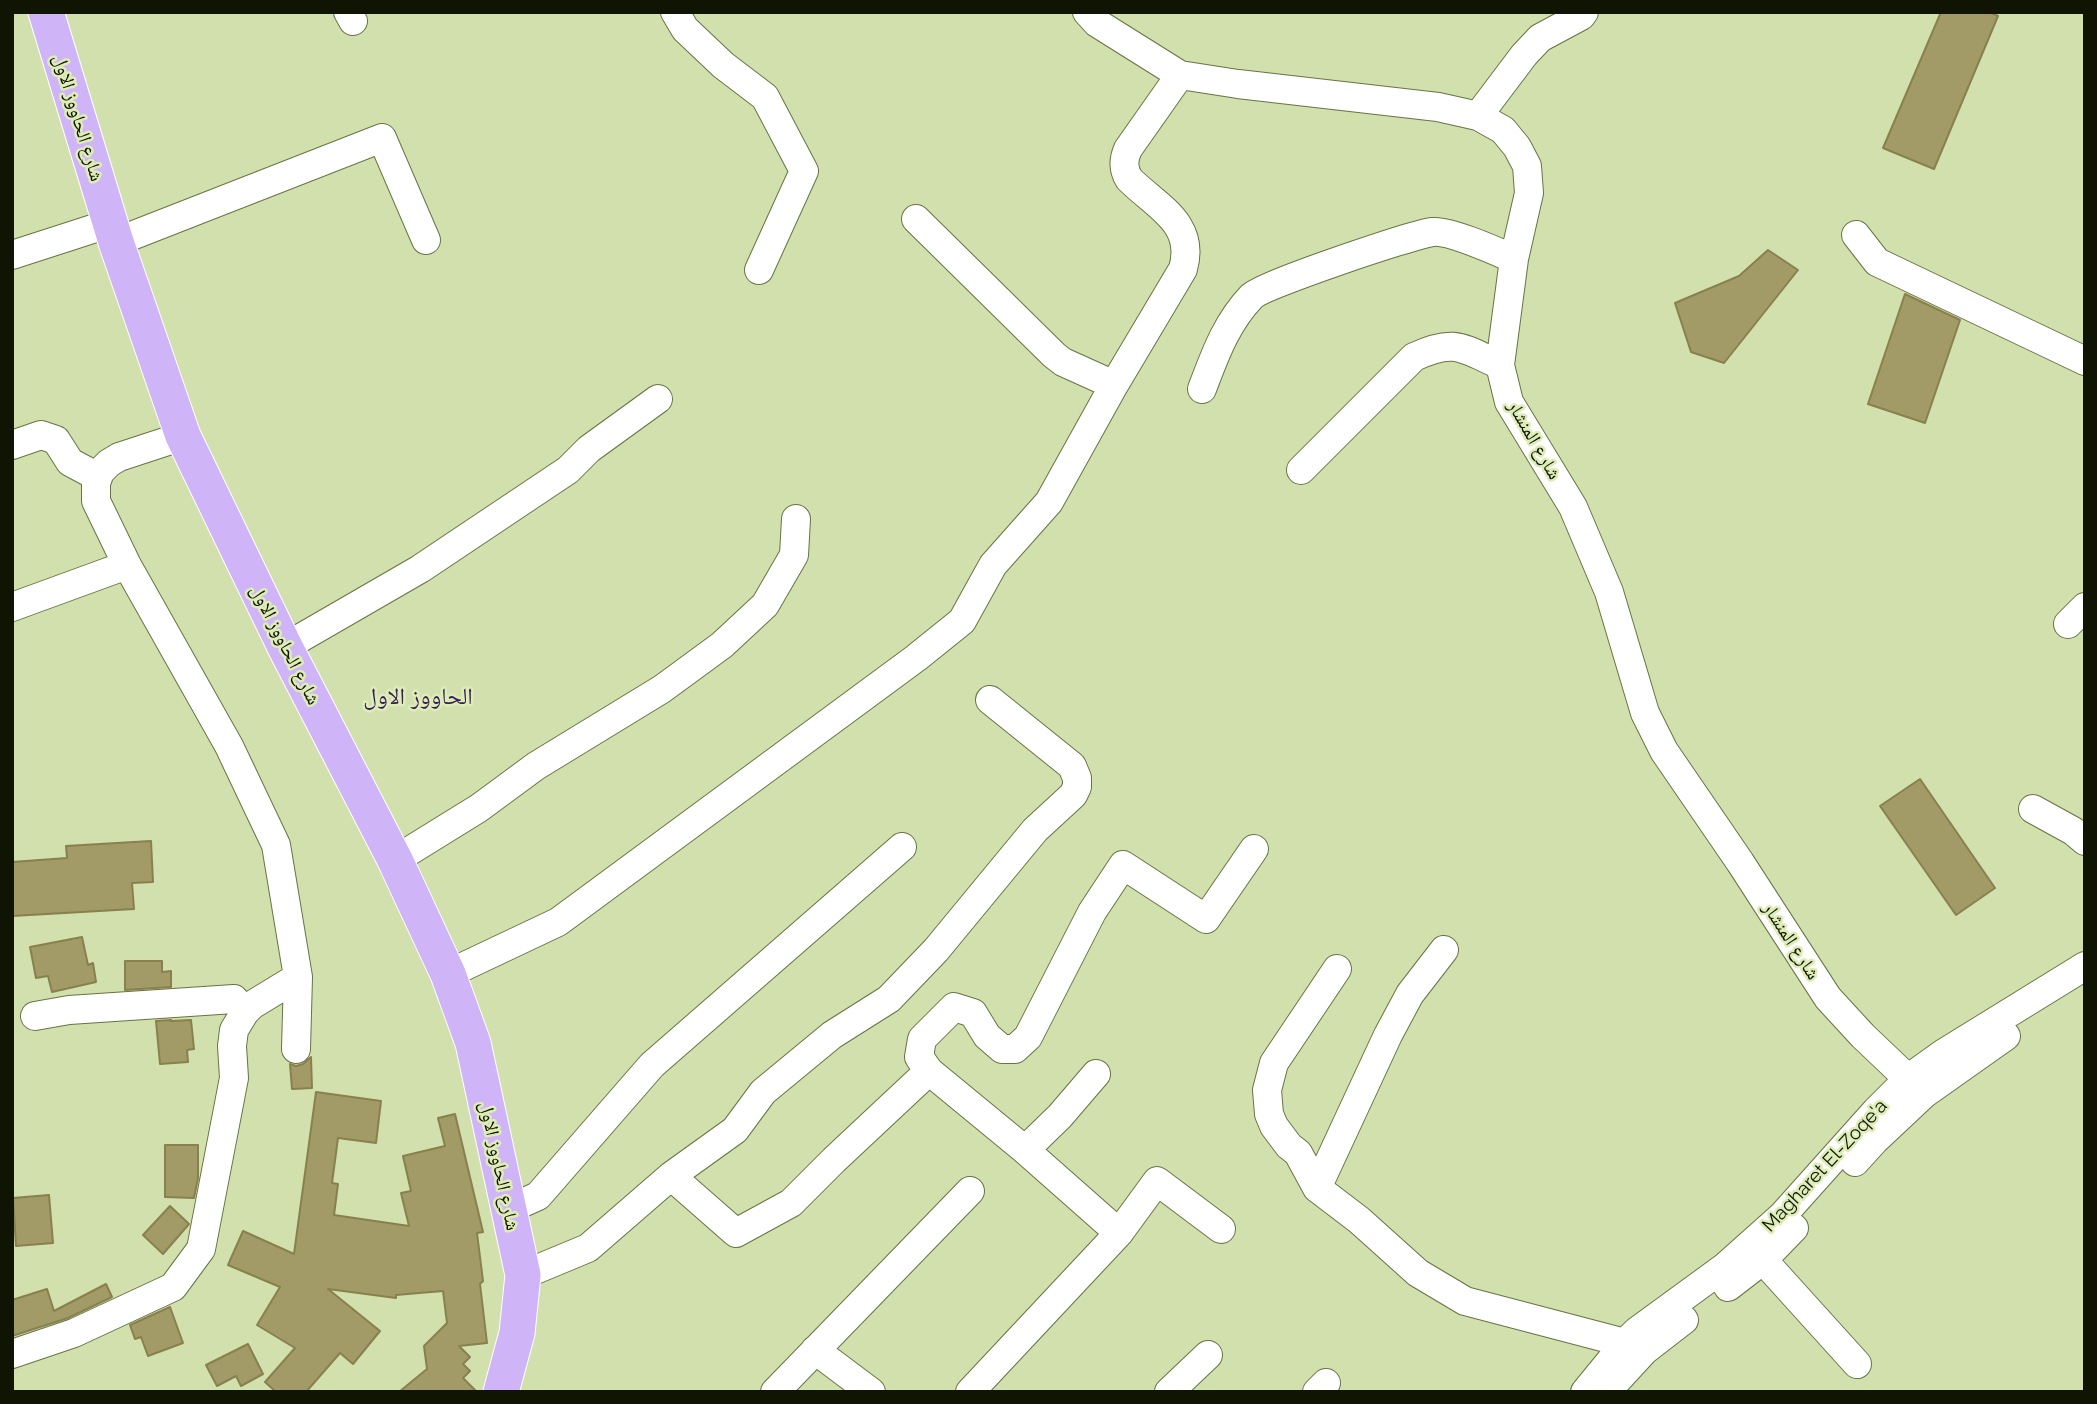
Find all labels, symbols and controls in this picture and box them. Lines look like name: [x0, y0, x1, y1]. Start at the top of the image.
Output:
street label: شارع الحاووز الاول: [48, 52, 108, 184]
street label: شارع المنشار: [1502, 396, 1566, 484]
street label: شارع الحاووز الاول: [245, 581, 325, 709]
district label: الحاووز الاول: [363, 683, 473, 711]
street label: شارع المنشار: [1758, 898, 1824, 984]
street label: Magharet El-Zoqe'a: [1758, 1095, 1892, 1237]
street label: شارع الحاووز الاول: [474, 1099, 524, 1233]

